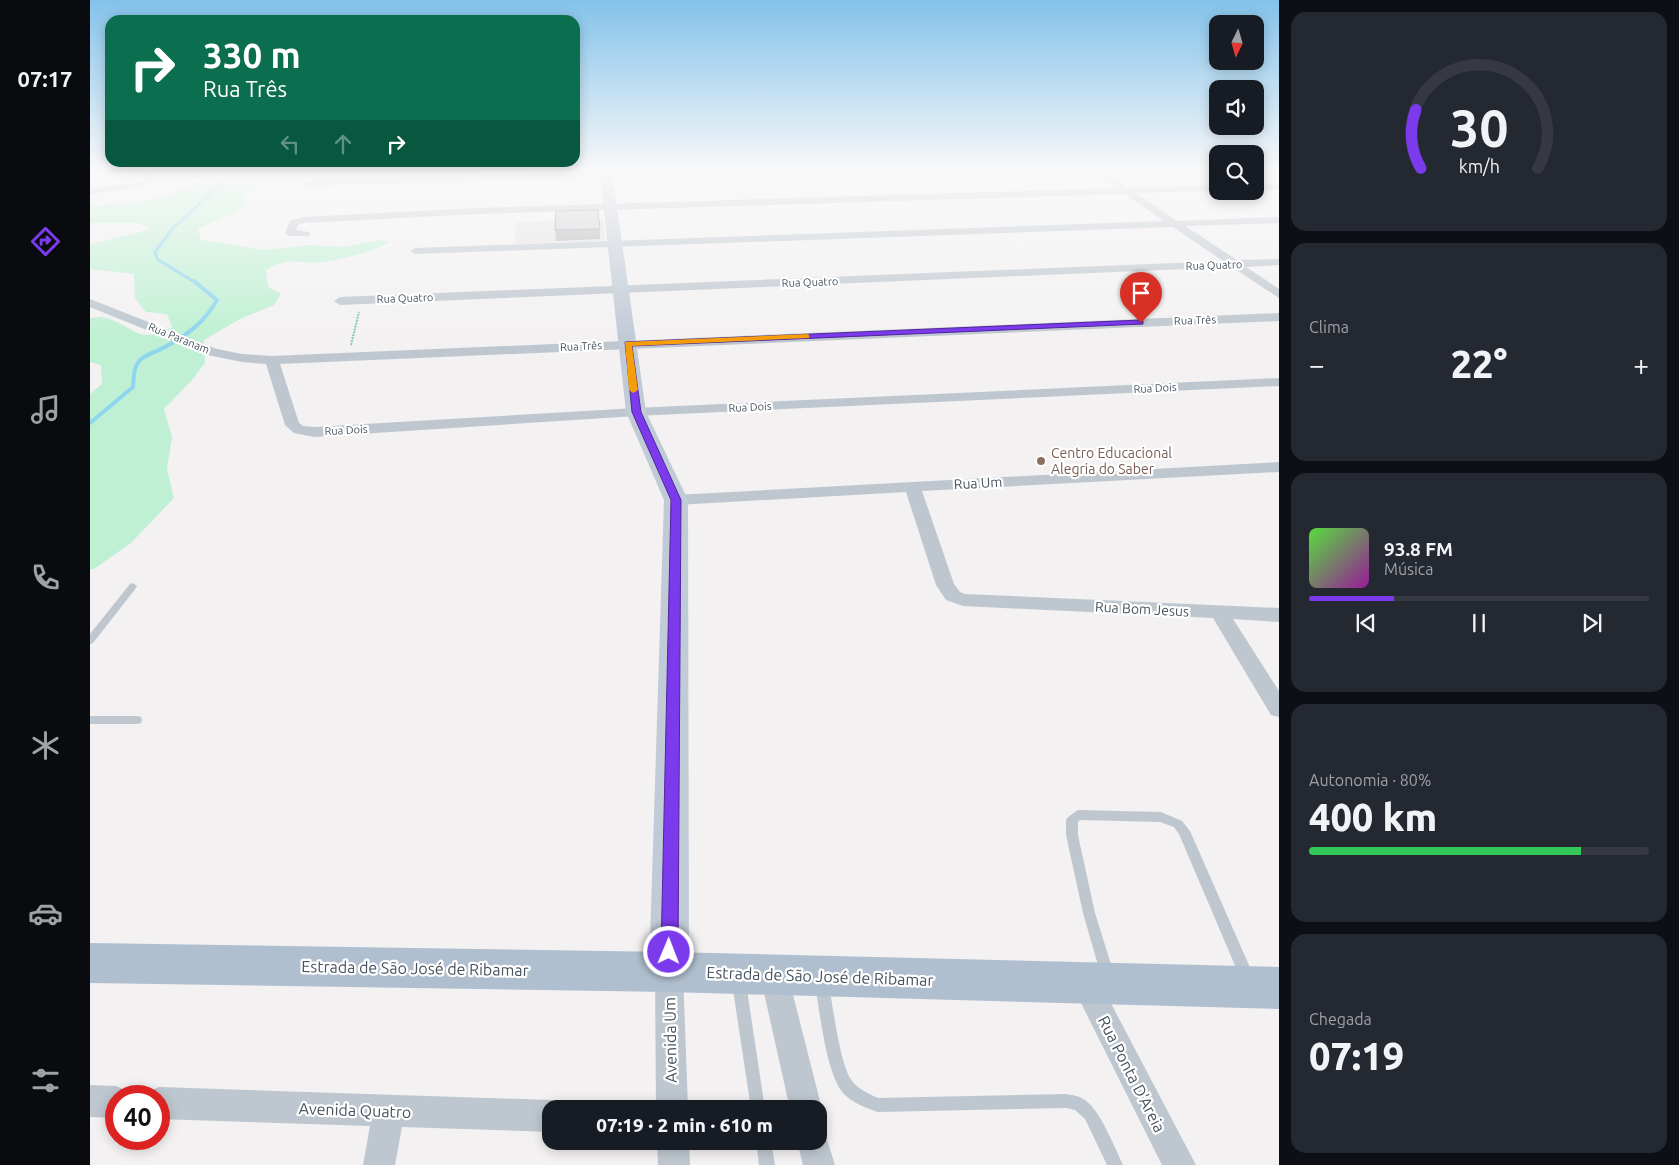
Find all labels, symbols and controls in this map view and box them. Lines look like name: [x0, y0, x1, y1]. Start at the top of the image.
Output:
north arrow: [1209, 15, 1264, 70]
map controls: [1209, 15, 1264, 200]
icon: right: [120, 35, 185, 100]
text: 330 m: [203, 35, 301, 75]
text: 07:17: [17, 66, 73, 91]
text: Rua Três: [203, 76, 287, 101]
button: sound: [1209, 80, 1264, 135]
text: 30: [1450, 99, 1508, 157]
icon: left: [276, 130, 304, 158]
icon: ahead: [329, 130, 357, 158]
icon: right: [382, 130, 410, 158]
button: search: [1209, 145, 1264, 200]
text: km/h: [1458, 156, 1500, 176]
icon: directions: [28, 224, 63, 259]
street label: Rua Quatro: [1185, 258, 1243, 272]
pin: [1120, 272, 1162, 323]
street label: Rua Quatro: [781, 275, 839, 289]
icon: arrive: [1127, 279, 1155, 307]
street label: Rua Quatro: [376, 291, 434, 305]
street label: Rua Três: [1174, 313, 1216, 327]
text: Clima: [1309, 318, 1349, 336]
street label: Rua Paranam: [147, 320, 211, 356]
street label: Rua Três: [560, 339, 603, 353]
text: 22°: [1451, 343, 1507, 385]
text: −: [1309, 349, 1325, 380]
text: +: [1633, 349, 1649, 380]
street label: Rua Dois: [1133, 381, 1177, 395]
icon: music: [28, 392, 63, 427]
street label: Rua Dois: [728, 400, 772, 414]
street label: Rua Dois: [324, 423, 368, 437]
place label: Centro Educacional Alegria do Saber: [1051, 445, 1172, 477]
marker: Centro Educacional Alegria do Saber: [1035, 455, 1047, 467]
street label: Rua Um: [953, 474, 1003, 492]
text: 93.8 FM: [1384, 538, 1453, 560]
icon: phone: [28, 560, 63, 595]
text: Música: [1384, 560, 1434, 578]
street label: Rua Bom Jesus: [1095, 599, 1189, 619]
icon: previous: [1352, 609, 1380, 637]
icon: pause: [1465, 609, 1493, 637]
icon: next: [1578, 609, 1606, 637]
icon: climate: [28, 728, 63, 763]
text: Autonomia · 80%: [1309, 771, 1431, 789]
text: 400 km: [1309, 796, 1437, 838]
icon: car: [28, 896, 63, 931]
position arrow: [642, 925, 694, 977]
street label: Estrada de São José de Ribamar: [301, 957, 529, 979]
street label: Estrada de São José de Ribamar: [706, 963, 934, 989]
street label: Avenida Um: [660, 997, 680, 1083]
text: Chegada: [1309, 1010, 1372, 1028]
street label: Rua Ponta D'Areia: [1095, 1013, 1169, 1135]
text: 07:19: [1309, 1035, 1404, 1077]
icon: filters: [28, 1063, 63, 1098]
speed limit sign: 40: [105, 1085, 170, 1150]
street label: Avenida Quatro: [298, 1099, 412, 1121]
text: 07:19 · 2 min · 610 m: [596, 1114, 773, 1136]

